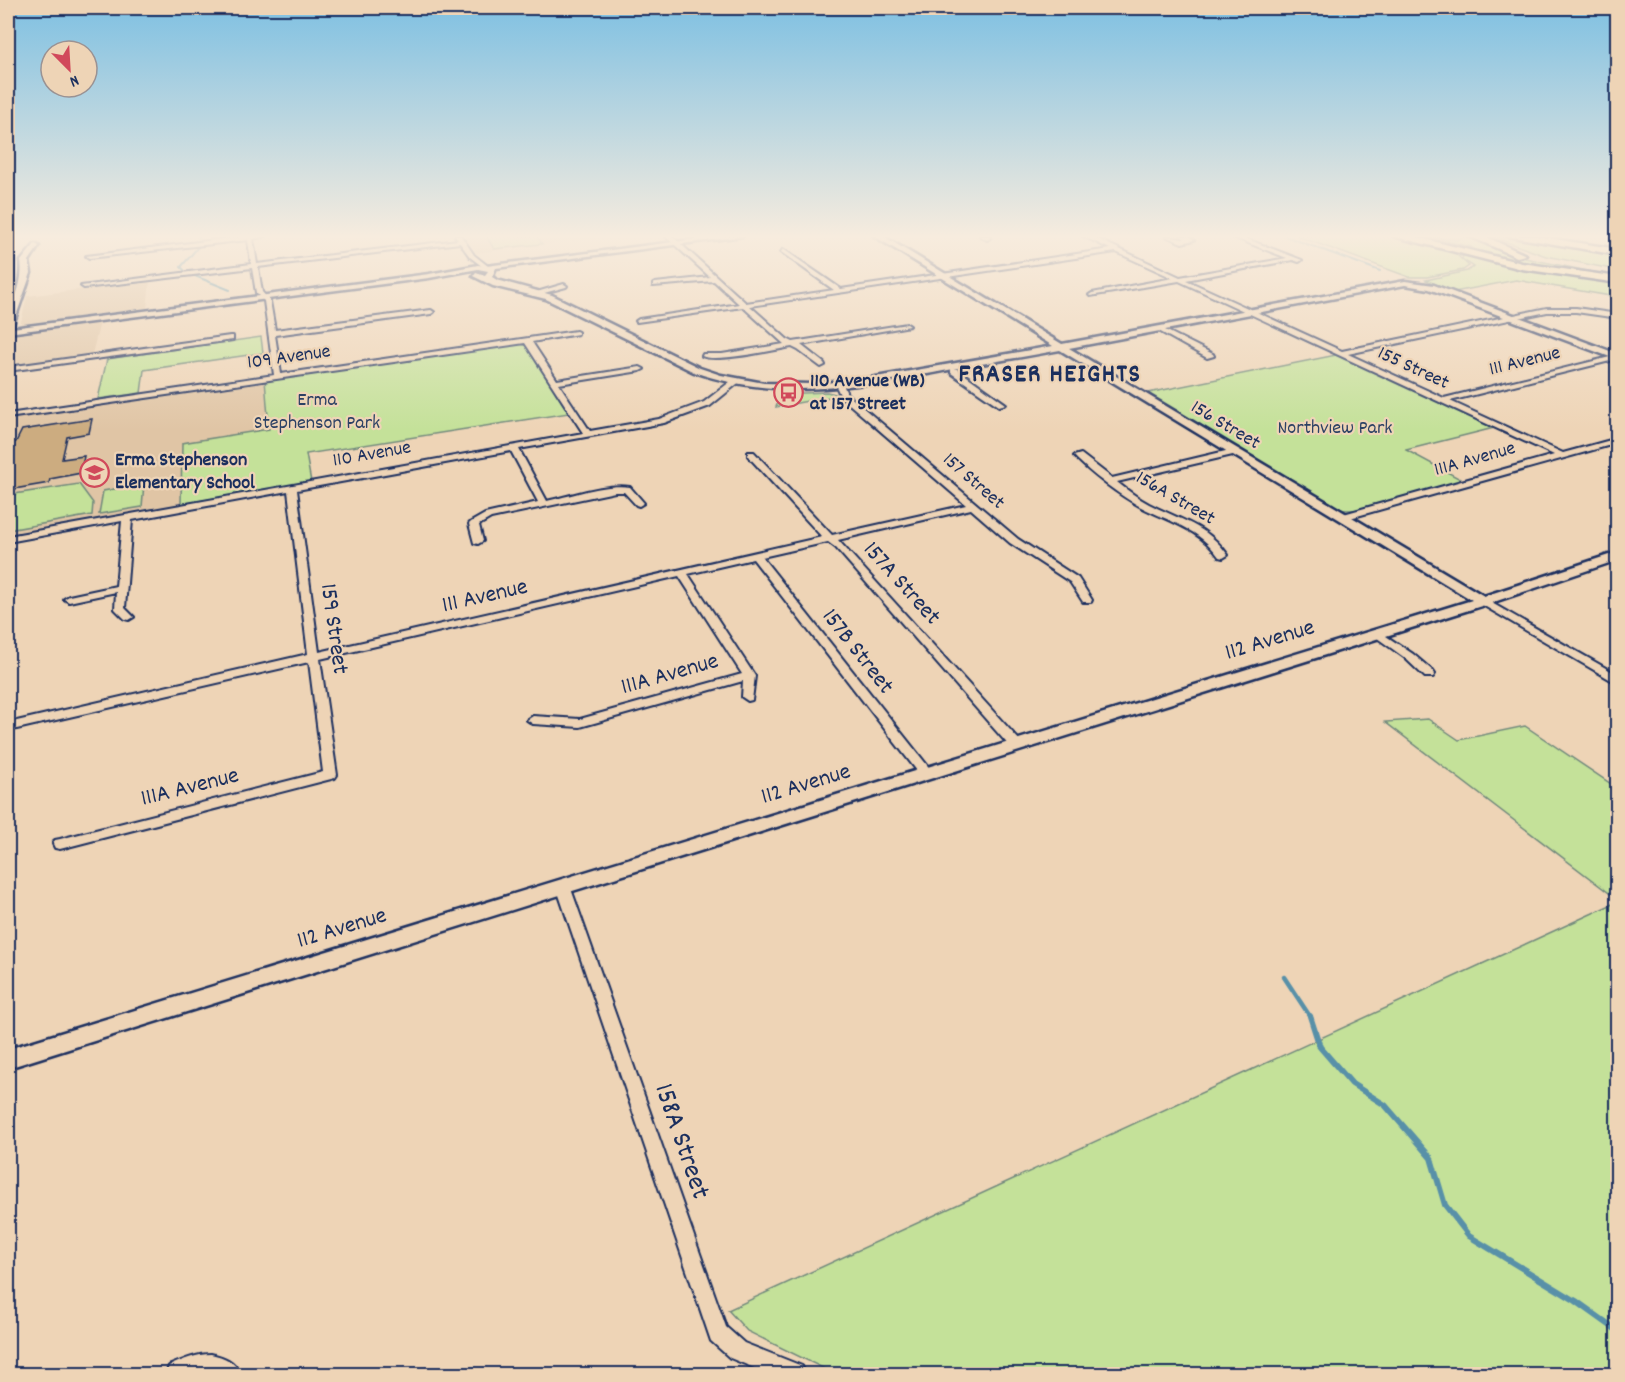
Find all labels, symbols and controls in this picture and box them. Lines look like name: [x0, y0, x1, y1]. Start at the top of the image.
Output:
north arrow: [39, 39, 99, 99]
text: N: [66, 68, 82, 93]
street label: 109 Avenue: [246, 338, 333, 378]
street label: 155 Street: [1373, 340, 1453, 398]
street label: 111 Avenue: [1486, 340, 1564, 384]
district label: FRASER HEIGHTS: [959, 357, 1141, 394]
place label: 110 Avenue (WB) at 157 Street: [810, 368, 925, 419]
bus stop icon: 110 Avenue (WB) at 157 Street: [773, 377, 805, 409]
park label: Erma Stephenson Park: [254, 387, 380, 438]
street label: 156 Street: [1185, 394, 1265, 458]
park label: Northview Park: [1277, 415, 1393, 443]
street label: 110 Avenue: [331, 434, 414, 476]
street label: 111A Avenue: [1431, 435, 1519, 485]
place label: Erma Stephenson Elementary School: [115, 447, 255, 498]
street label: 157 Street: [936, 447, 1010, 517]
school or university icon: Erma Stephenson Elementary School: [78, 457, 110, 489]
street label: 156A Street: [1130, 465, 1220, 533]
street label: 157A Street: [854, 535, 948, 634]
street label: 111 Avenue: [439, 571, 531, 623]
street label: 159 Street: [310, 581, 356, 677]
street label: 157B Street: [813, 602, 901, 702]
street label: 112 Avenue: [1221, 611, 1319, 671]
street label: 111A Avenue: [617, 645, 723, 705]
street label: 112 Avenue: [757, 755, 855, 815]
street label: 111A Avenue: [137, 759, 243, 817]
street label: 112 Avenue: [293, 899, 391, 959]
street label: 158A Street: [642, 1079, 718, 1205]

